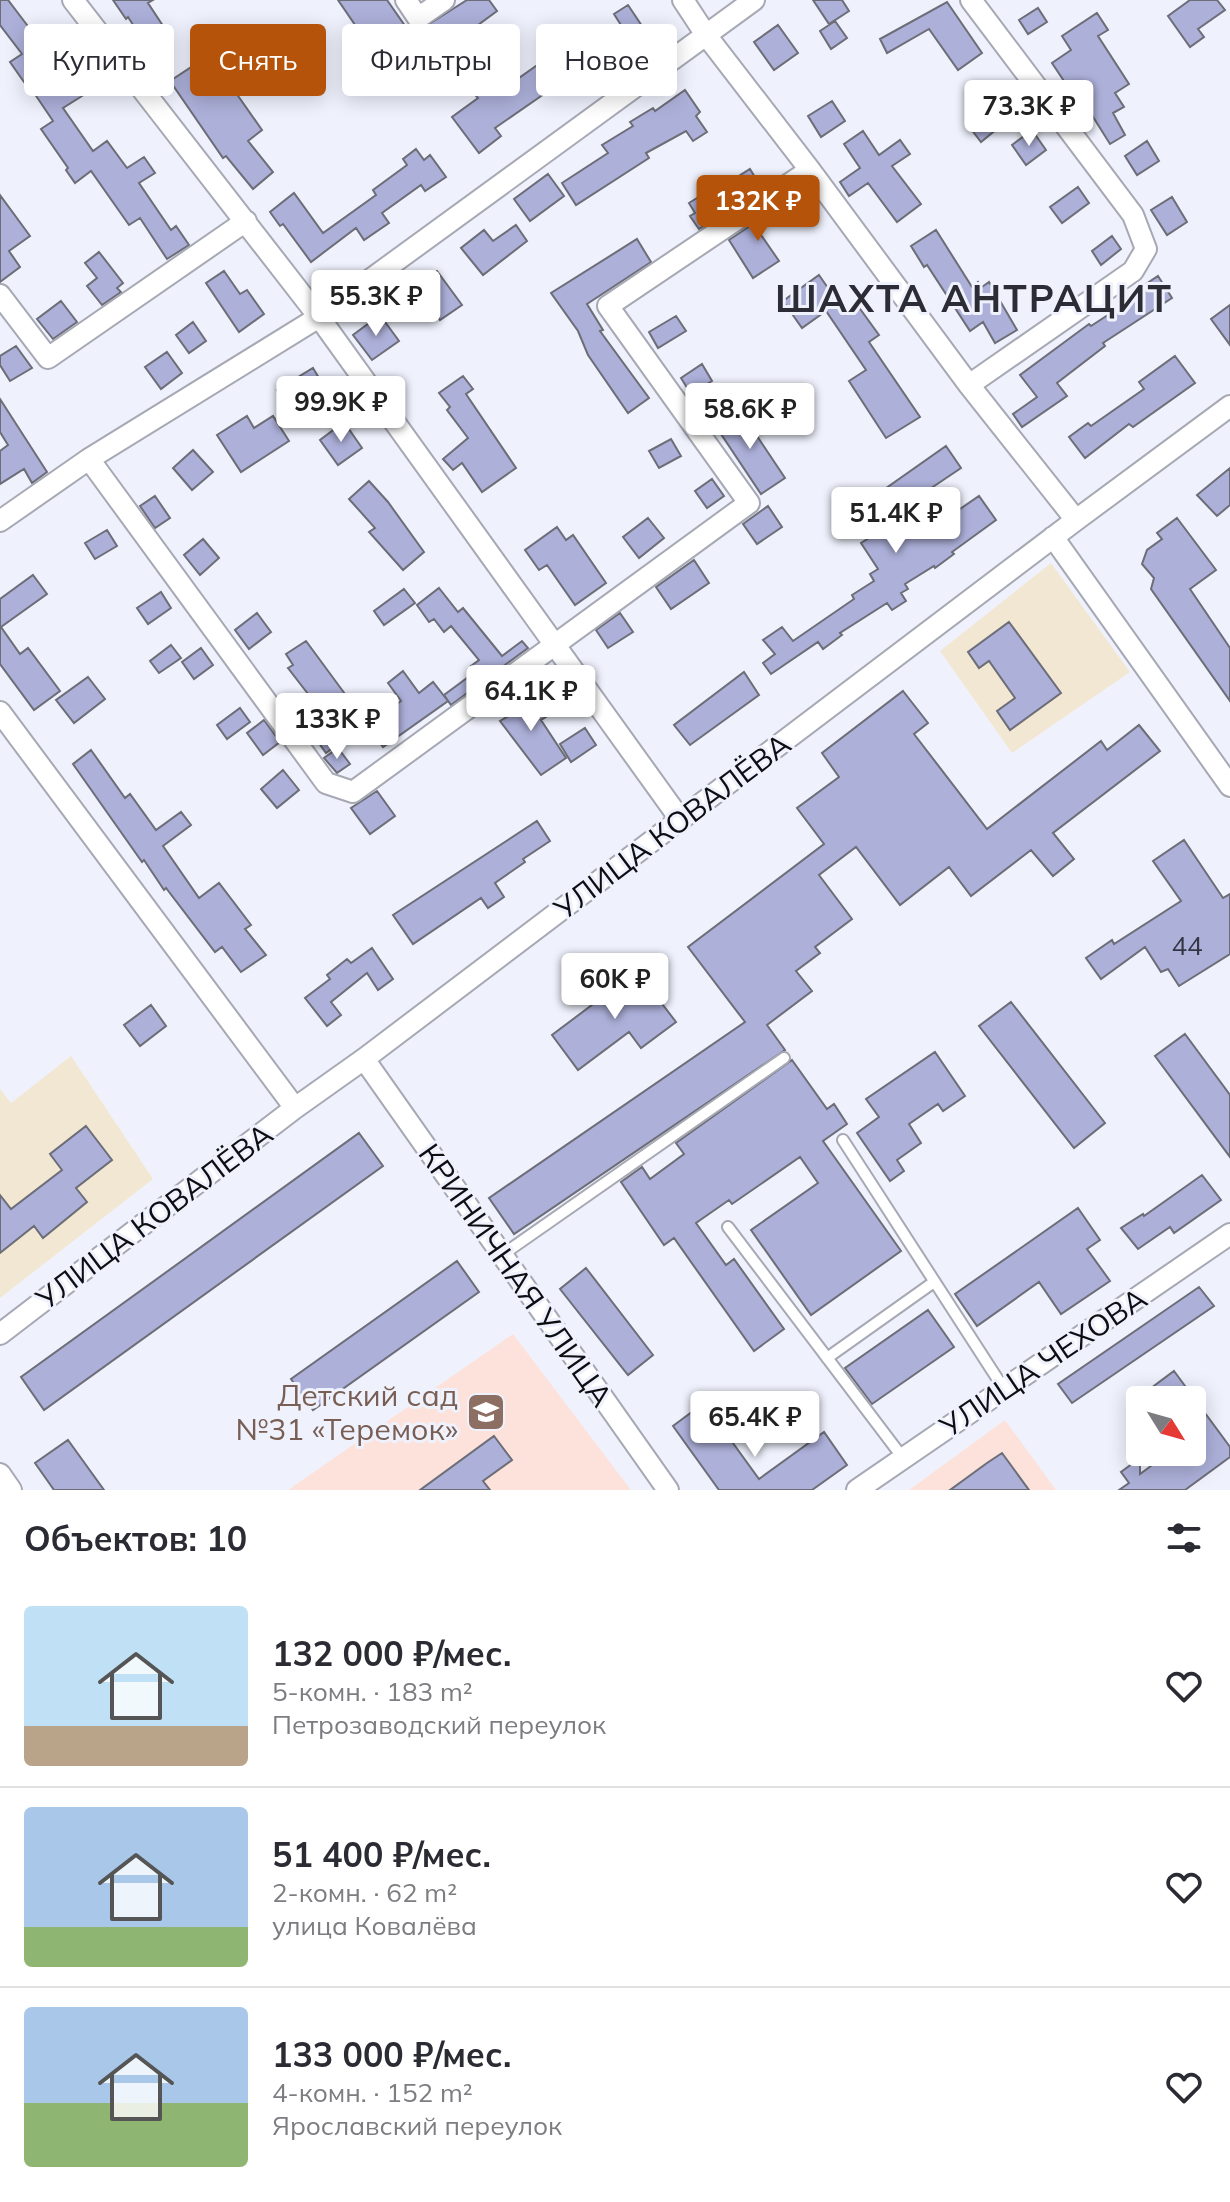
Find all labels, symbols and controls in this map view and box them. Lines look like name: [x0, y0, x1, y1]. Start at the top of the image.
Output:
chip: Купить: [24, 24, 174, 96]
chip: Снять: [190, 24, 326, 96]
chip: Фильтры: [342, 24, 520, 96]
chip: Новое: [536, 24, 677, 96]
pin: 73.3K ₽: [955, 80, 1103, 148]
text: 73.3K ₽: [982, 89, 1076, 122]
pin: 132K ₽: [693, 175, 823, 243]
text: 132K ₽: [715, 184, 801, 217]
pin: 55.3K ₽: [302, 270, 450, 338]
district label: ШАХТА АНТРАЦИТ: [775, 274, 1173, 322]
text: 55.3K ₽: [329, 279, 423, 312]
pin: 99.9K ₽: [267, 376, 415, 444]
pin: 58.6K ₽: [676, 383, 824, 451]
text: 99.9K ₽: [294, 385, 388, 418]
text: 58.6K ₽: [703, 392, 797, 425]
pin: 51.4K ₽: [822, 487, 970, 555]
text: 51.4K ₽: [849, 496, 943, 529]
pin: 64.1K ₽: [457, 665, 605, 733]
text: 64.1K ₽: [484, 674, 578, 707]
pin: 133K ₽: [272, 693, 402, 761]
text: 133K ₽: [294, 702, 380, 735]
street label: УЛИЦА КОВАЛЁВА: [545, 725, 798, 928]
house number: 44: [1171, 929, 1203, 962]
pin: 60K ₽: [559, 953, 671, 1021]
text: 60K ₽: [579, 962, 651, 995]
street label: УЛИЦА КОВАЛЁВА: [27, 1115, 280, 1318]
street label: КРИНИЧНАЯ УЛИЦА: [411, 1136, 621, 1414]
street label: УЛИЦА ЧЕХОВА: [931, 1279, 1154, 1446]
place label: Детский сад №31 «Теремок»: [236, 1376, 458, 1448]
north arrow: [1126, 1386, 1206, 1466]
map controls: [1126, 1386, 1206, 1466]
school or university icon: Детский сад №31 «Теремок»: [465, 1391, 507, 1433]
pin: 65.4K ₽: [681, 1391, 829, 1459]
text: 65.4K ₽: [708, 1400, 802, 1433]
icon: filters: [1162, 1516, 1206, 1560]
text: Объектов: 10: [24, 1517, 247, 1560]
text: 132 000 ₽/мес.: [272, 1632, 511, 1675]
icon: home: [88, 1638, 184, 1734]
icon: heart: [1162, 1664, 1206, 1708]
text: 5-комн. · 183 m²: [272, 1675, 473, 1708]
text: Петрозаводский переулок: [272, 1708, 606, 1741]
text: 51 400 ₽/мес.: [272, 1833, 491, 1876]
icon: home: [88, 1839, 184, 1935]
icon: heart: [1162, 1865, 1206, 1909]
text: 2-комн. · 62 m²: [272, 1876, 457, 1909]
text: улица Ковалёва: [272, 1909, 477, 1942]
text: 133 000 ₽/мес.: [272, 2033, 511, 2076]
icon: home: [88, 2039, 184, 2135]
icon: heart: [1162, 2065, 1206, 2109]
text: 4-комн. · 152 m²: [272, 2076, 473, 2109]
text: Ярославский переулок: [272, 2109, 562, 2142]

